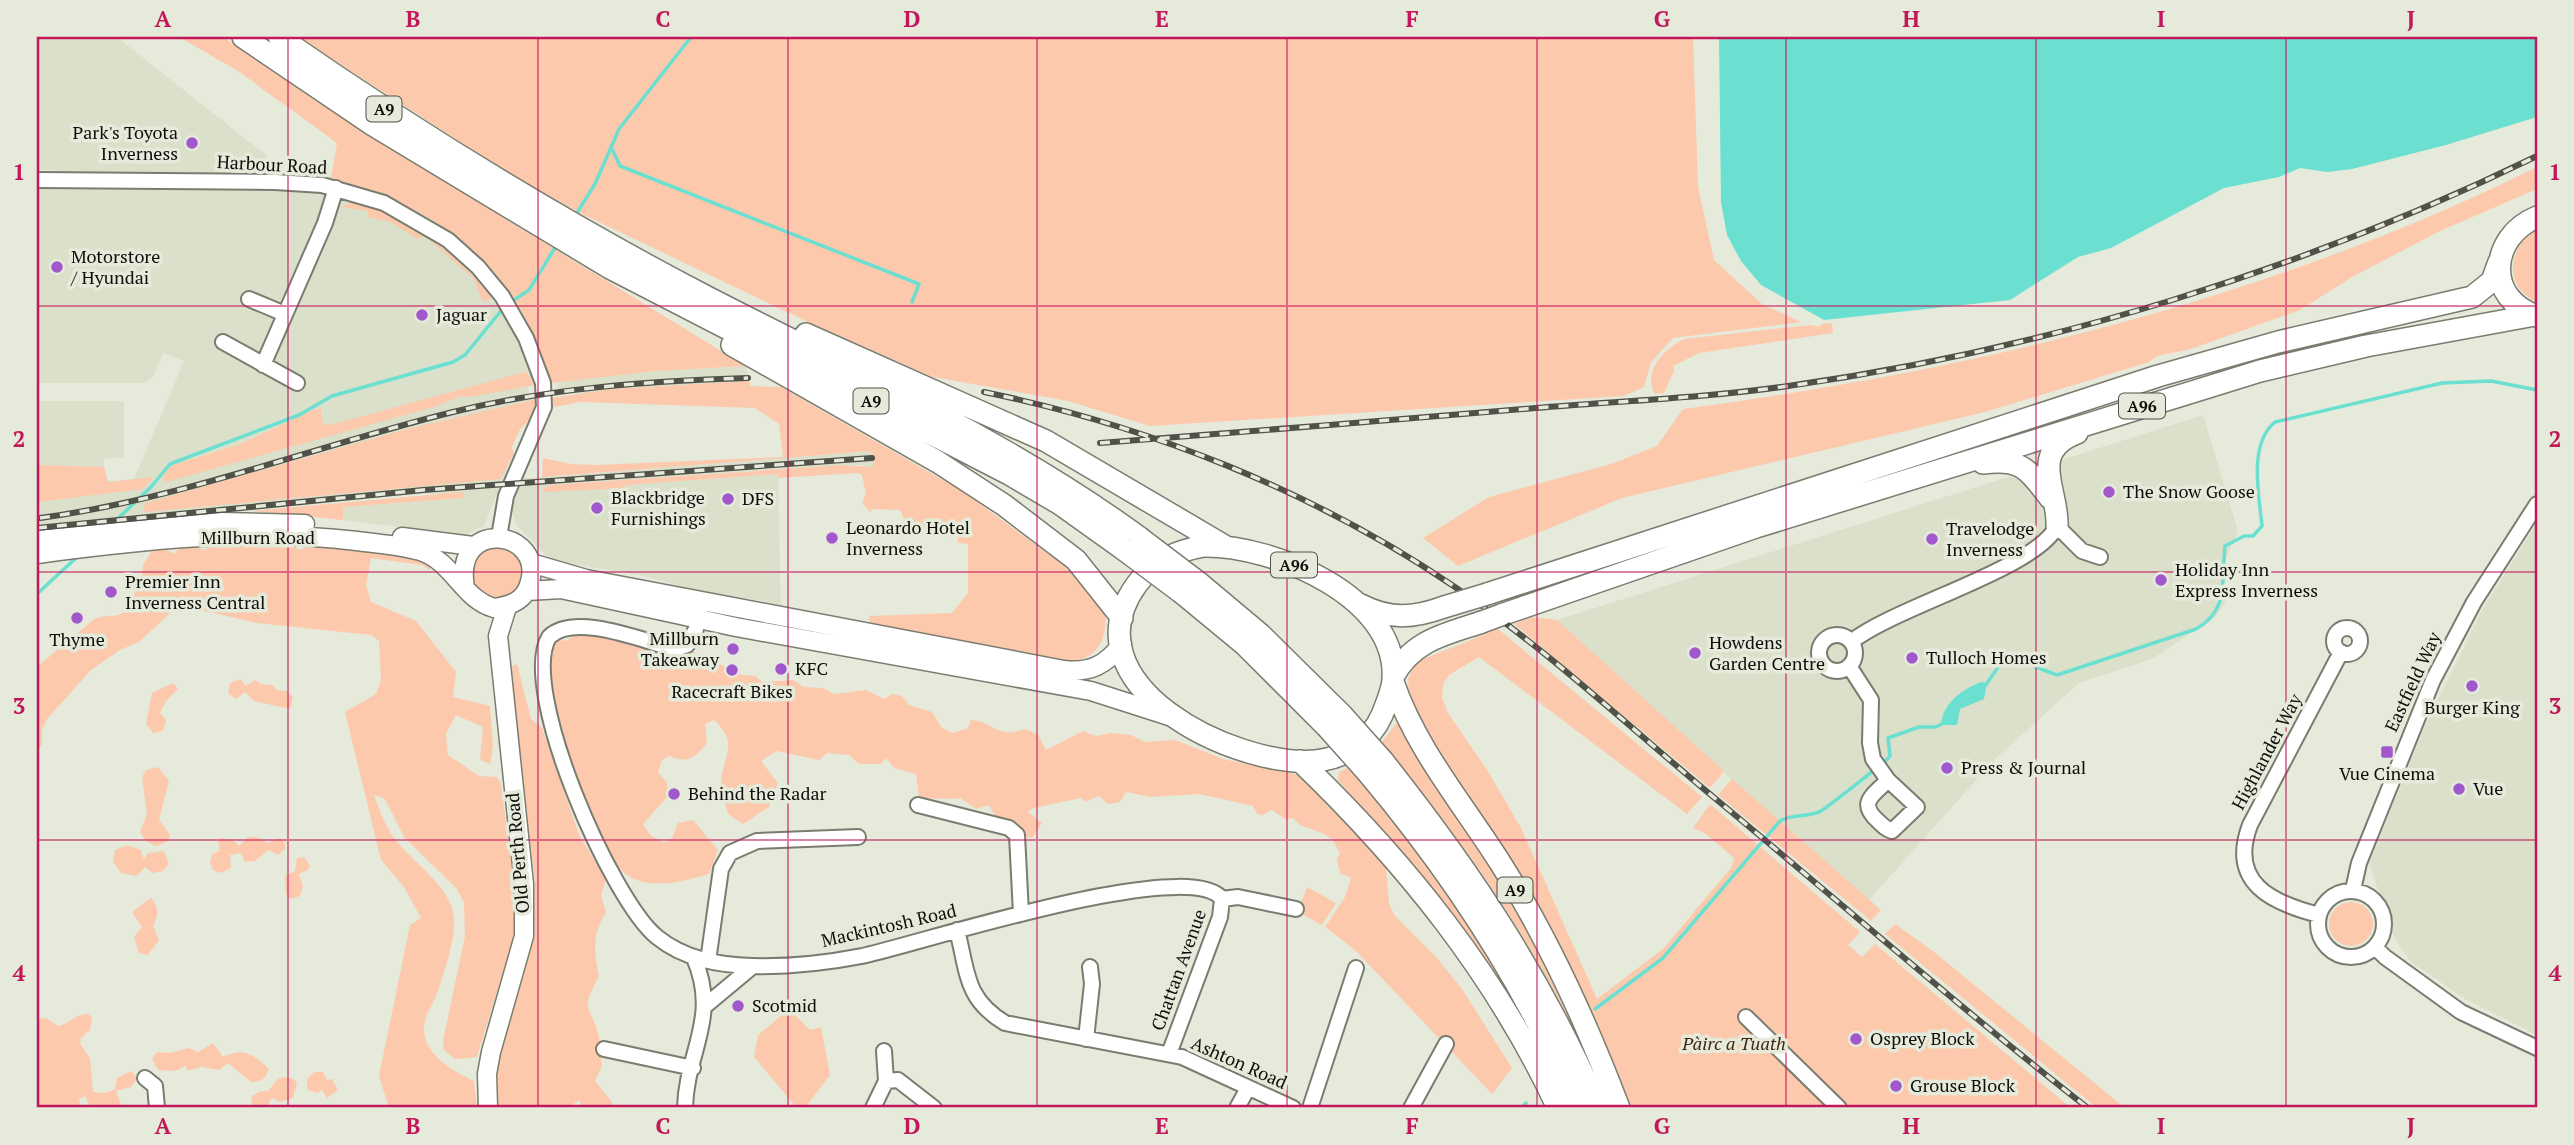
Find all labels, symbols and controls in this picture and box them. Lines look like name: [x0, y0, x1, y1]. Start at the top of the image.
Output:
text: A: [155, 3, 172, 34]
text: B: [406, 3, 421, 34]
text: C: [656, 3, 671, 34]
text: D: [904, 3, 921, 34]
text: E: [1155, 3, 1169, 34]
text: F: [1405, 3, 1419, 34]
text: G: [1654, 3, 1671, 34]
text: H: [1902, 3, 1920, 34]
text: I: [2157, 3, 2165, 34]
text: J: [2407, 3, 2415, 34]
road number: A9: [366, 96, 402, 122]
place label: Park's Toyota Inverness: [72, 120, 178, 165]
marker: Park's Toyota Inverness: [184, 135, 200, 151]
street label: Harbour Road: [216, 149, 328, 179]
text: 1: [13, 156, 26, 187]
text: 1: [2549, 156, 2562, 187]
place label: Motorstore / Hyundai: [70, 244, 160, 289]
marker: Motorstore / Hyundai: [49, 259, 65, 275]
place label: Jaguar: [436, 302, 487, 326]
marker: Jaguar: [414, 307, 430, 323]
road number: A9: [854, 388, 888, 414]
road number: A96: [2119, 394, 2165, 418]
text: 2: [13, 423, 26, 454]
text: 2: [2549, 423, 2562, 454]
place label: The Snow Goose: [2123, 479, 2255, 503]
marker: The Snow Goose: [2101, 484, 2117, 500]
place label: Blackbridge Furnishings: [611, 485, 706, 530]
place label: DFS: [742, 486, 774, 510]
marker: DFS: [720, 491, 736, 507]
marker: Blackbridge Furnishings: [589, 500, 605, 516]
place label: Leonardo Hotel Inverness: [846, 515, 970, 560]
place label: Travelodge Inverness: [1946, 516, 2034, 561]
street label: Millburn Road: [201, 525, 315, 549]
marker: Leonardo Hotel Inverness: [824, 530, 840, 546]
marker: Travelodge Inverness: [1924, 531, 1940, 547]
road number: A96: [1271, 552, 1317, 578]
place label: Holiday Inn Express Inverness: [2175, 557, 2318, 602]
place label: Premier Inn Inverness Central: [125, 569, 266, 614]
marker: Holiday Inn Express Inverness: [2153, 572, 2169, 588]
marker: Premier Inn Inverness Central: [103, 584, 119, 600]
marker: Thyme: [69, 610, 85, 626]
place label: Millburn Takeaway: [641, 626, 720, 671]
place label: Thyme: [49, 627, 105, 651]
street label: Eastfield Way: [2379, 627, 2446, 735]
place label: Howdens Garden Centre: [1709, 630, 1825, 675]
marker: Millburn Takeaway: [725, 641, 741, 657]
marker: Howdens Garden Centre: [1687, 645, 1703, 661]
place label: Tulloch Homes: [1926, 645, 2047, 669]
marker: Tulloch Homes: [1904, 650, 1920, 666]
place label: KFC: [795, 656, 828, 680]
marker: KFC: [773, 661, 789, 677]
marker: Racecraft Bikes: [724, 662, 740, 678]
marker: Burger King: [2464, 678, 2480, 694]
place label: Racecraft Bikes: [671, 679, 793, 703]
street label: Highlander Way: [2225, 689, 2307, 814]
text: 3: [13, 690, 26, 721]
text: 3: [2549, 690, 2562, 721]
place label: Burger King: [2424, 695, 2520, 719]
marker: Vue Cinema: [2379, 744, 2395, 760]
place label: Press & Journal: [1961, 755, 2086, 779]
marker: Press & Journal: [1939, 760, 1955, 776]
place label: Vue Cinema: [2339, 761, 2435, 785]
place label: Vue: [2473, 776, 2503, 800]
place label: Behind the Radar: [688, 781, 826, 805]
marker: Vue: [2451, 781, 2467, 797]
marker: Behind the Radar: [666, 786, 682, 802]
street label: Old Perth Road: [500, 792, 534, 914]
road number: A9: [1498, 877, 1532, 902]
street label: Mackintosh Road: [819, 898, 959, 952]
street label: Chattan Avenue: [1145, 906, 1211, 1034]
text: 4: [13, 957, 26, 988]
text: 4: [2549, 957, 2562, 988]
place label: Scotmid: [752, 993, 817, 1017]
marker: Scotmid: [730, 998, 746, 1014]
place label: Osprey Block: [1870, 1026, 1975, 1050]
street label: Ashton Road: [1188, 1030, 1291, 1094]
park label: Pàirc a Tuath: [1681, 1031, 1786, 1055]
marker: Osprey Block: [1848, 1031, 1864, 1047]
place label: Grouse Block: [1910, 1073, 2016, 1097]
marker: Grouse Block: [1888, 1078, 1904, 1094]
text: A: [155, 1110, 172, 1141]
text: B: [406, 1110, 421, 1141]
text: C: [656, 1110, 671, 1141]
text: D: [904, 1110, 921, 1141]
text: E: [1155, 1110, 1169, 1141]
text: F: [1405, 1110, 1419, 1141]
text: G: [1654, 1110, 1671, 1141]
text: H: [1902, 1110, 1920, 1141]
text: I: [2157, 1110, 2165, 1141]
text: J: [2407, 1110, 2415, 1141]

